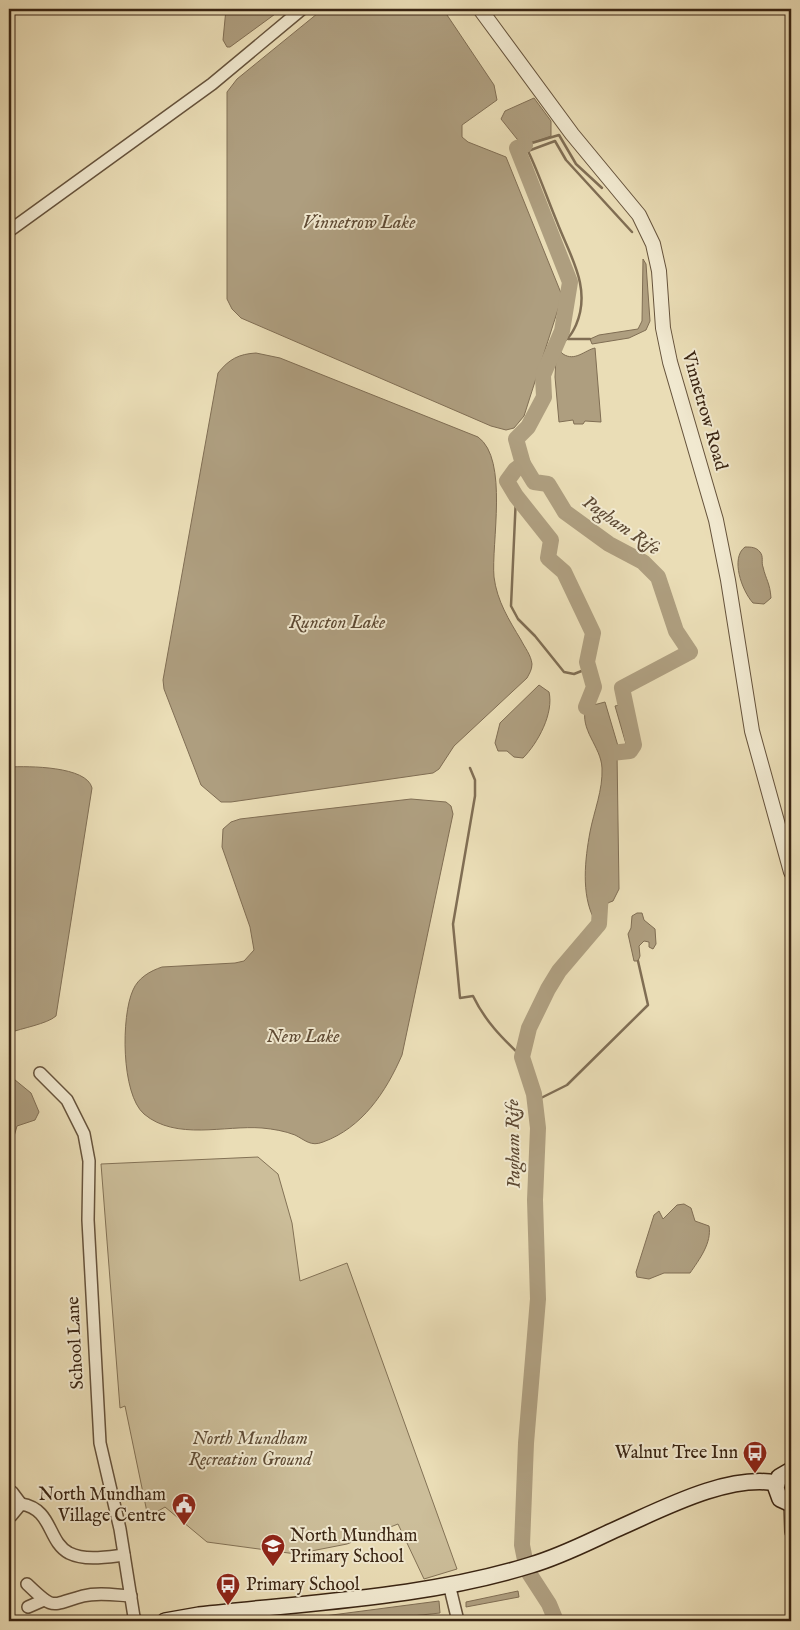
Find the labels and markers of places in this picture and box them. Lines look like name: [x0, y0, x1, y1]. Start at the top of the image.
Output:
bus stop icon: Walnut Tree Inn: [742, 1440, 768, 1474]
place label: Walnut Tree Inn: [615, 1442, 738, 1465]
place label: North Mundham Village Centre: [38, 1484, 166, 1528]
public building icon: North Mundham Village Centre: [171, 1492, 197, 1526]
place label: North Mundham Primary School: [290, 1525, 418, 1569]
school or university icon: North Mundham Primary School: [260, 1533, 286, 1567]
bus stop icon: Primary School: [215, 1572, 241, 1606]
place label: Primary School: [246, 1574, 360, 1597]

